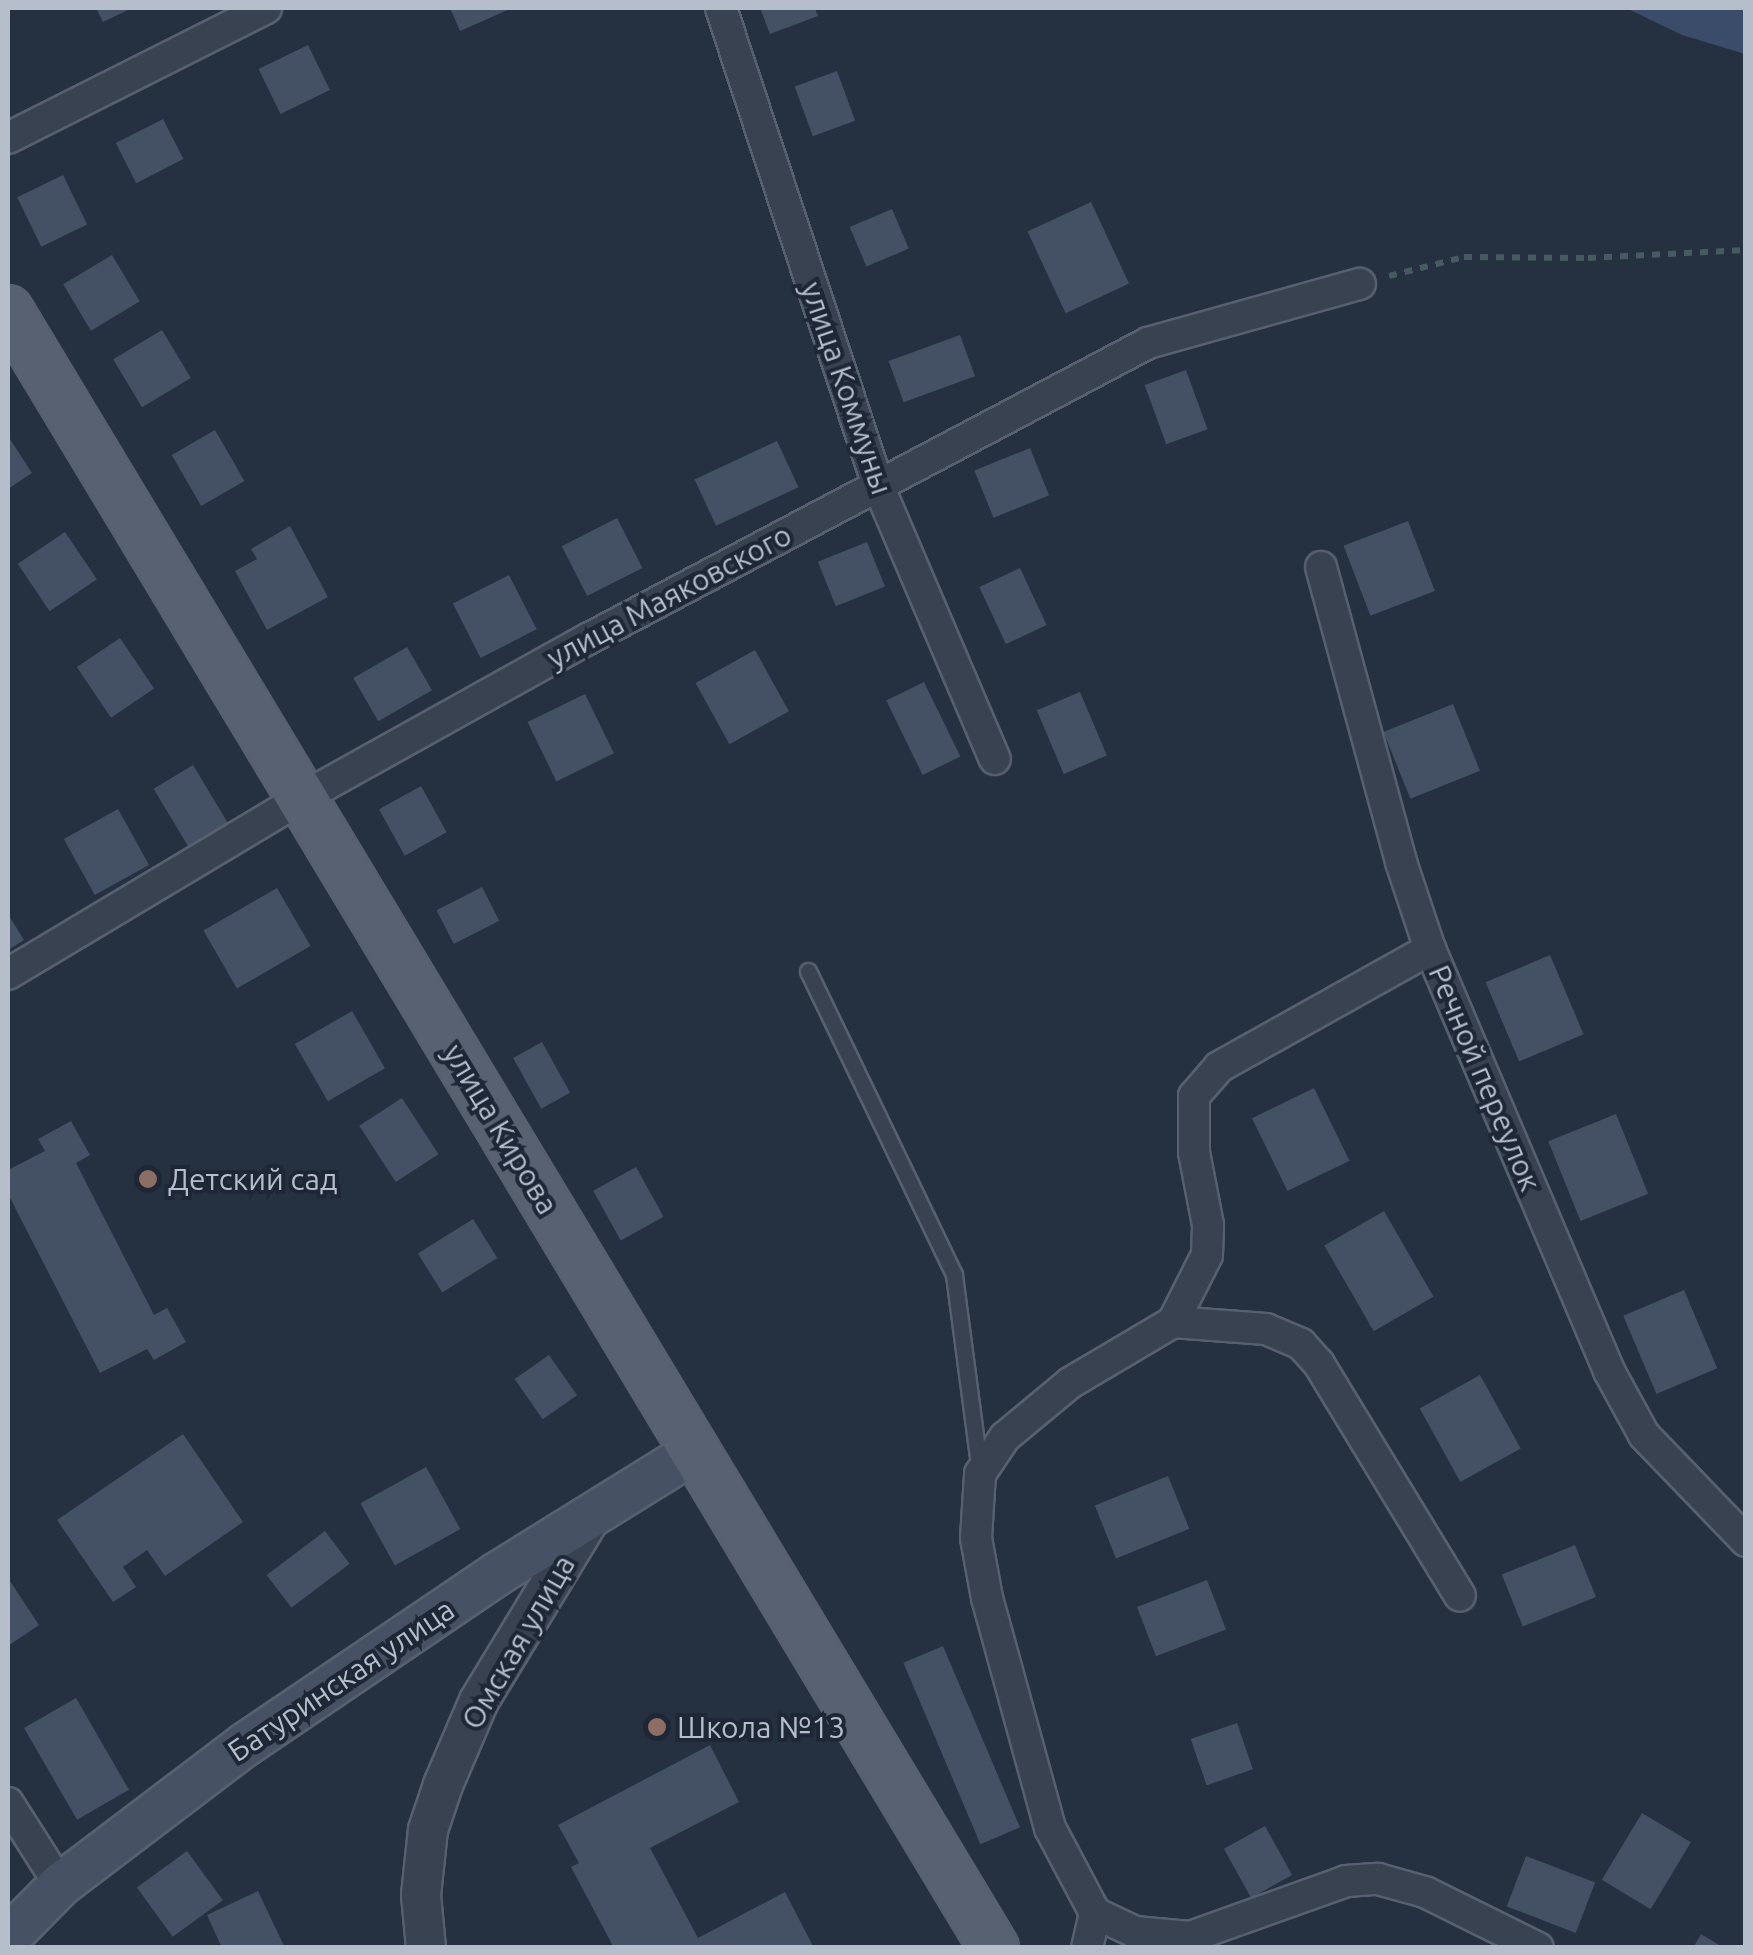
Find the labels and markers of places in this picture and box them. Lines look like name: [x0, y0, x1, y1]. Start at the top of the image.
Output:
place label: Детский сад: [168, 1161, 338, 1197]
marker: Детский сад: [137, 1168, 159, 1190]
place label: Школа №13: [677, 1709, 845, 1745]
marker: Школа №13: [646, 1716, 668, 1738]

